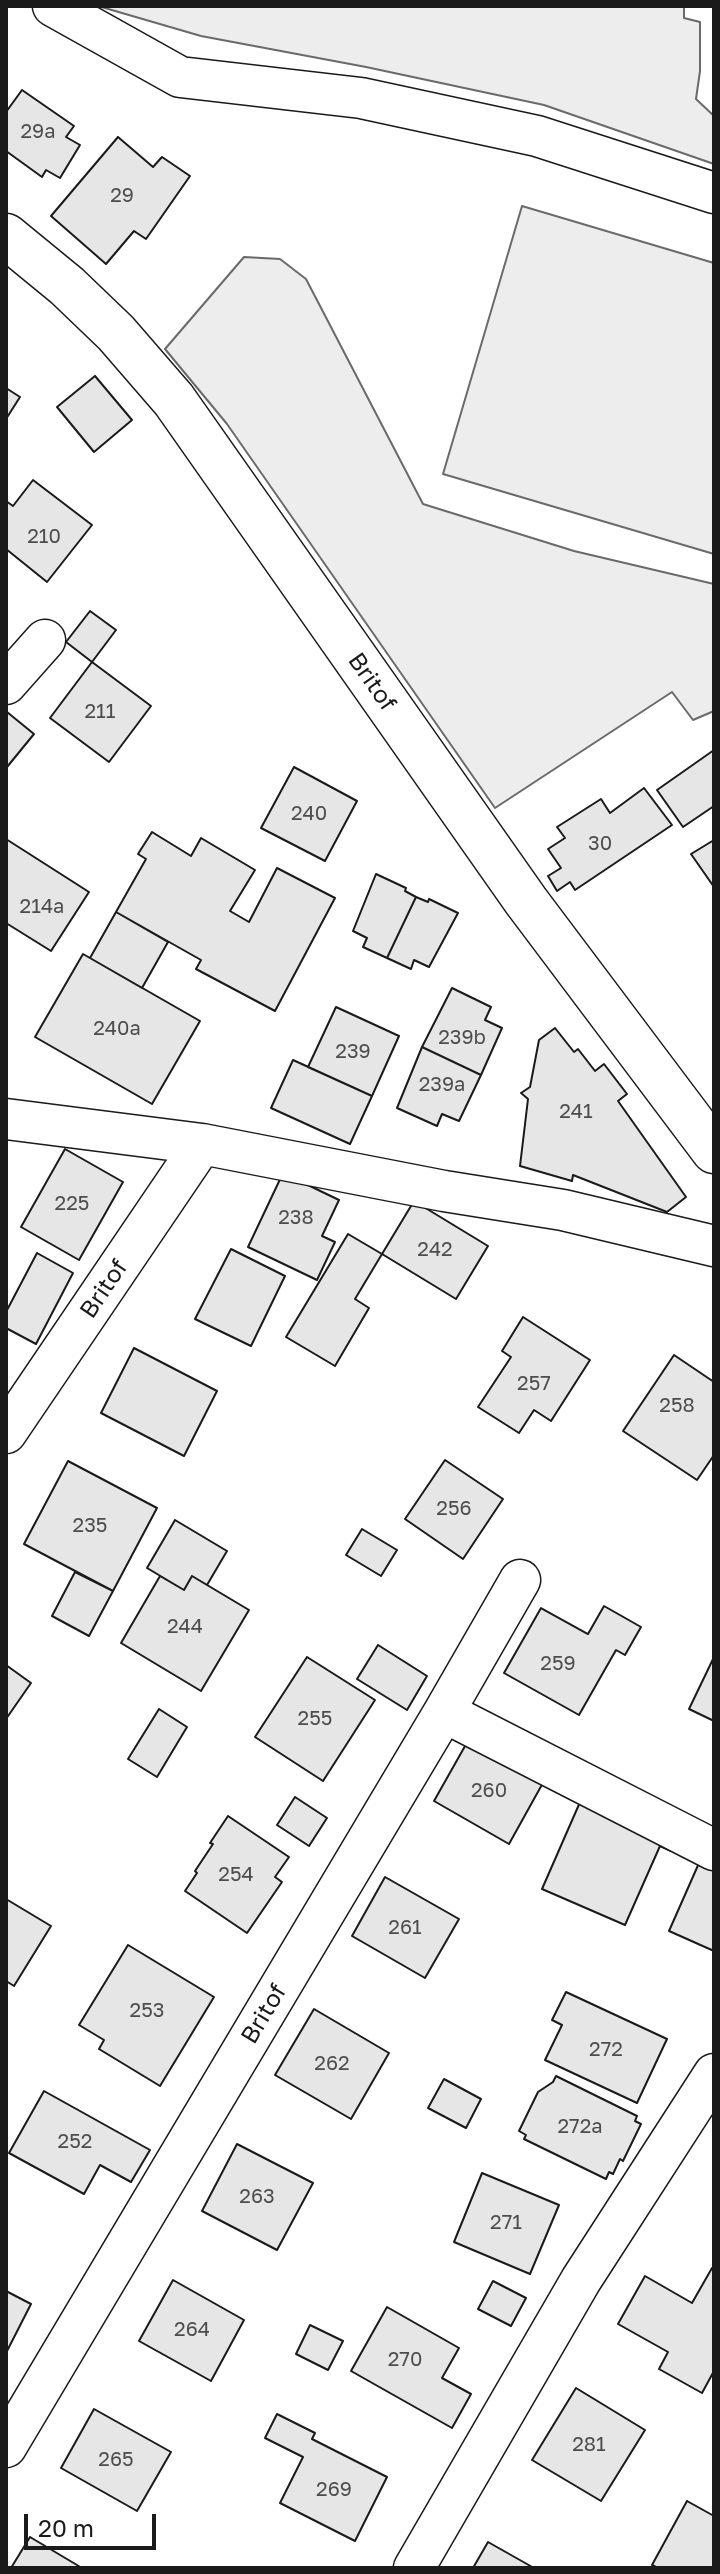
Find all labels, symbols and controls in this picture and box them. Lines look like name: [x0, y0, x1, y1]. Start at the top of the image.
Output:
house number: 29a: [21, 120, 55, 144]
house number: 29: [110, 184, 134, 208]
house number: 210: [27, 525, 61, 549]
street label: Britof: [342, 647, 402, 717]
house number: 211: [85, 700, 115, 724]
house number: 240: [291, 802, 327, 826]
house number: 30: [588, 832, 612, 856]
house number: 214a: [20, 895, 64, 919]
house number: 240a: [93, 1017, 141, 1041]
house number: 239b: [438, 1026, 486, 1050]
house number: 239: [335, 1040, 371, 1064]
house number: 239a: [419, 1073, 465, 1097]
house number: 241: [559, 1100, 593, 1124]
house number: 225: [55, 1192, 89, 1216]
house number: 238: [278, 1206, 314, 1230]
house number: 242: [417, 1238, 453, 1262]
street label: Britof: [74, 1254, 134, 1324]
house number: 257: [517, 1372, 551, 1396]
house number: 258: [659, 1394, 695, 1418]
house number: 256: [436, 1497, 472, 1521]
house number: 235: [73, 1514, 107, 1538]
house number: 244: [167, 1615, 203, 1639]
house number: 259: [540, 1652, 576, 1676]
house number: 255: [298, 1707, 332, 1731]
house number: 260: [471, 1779, 507, 1803]
house number: 254: [218, 1863, 254, 1887]
house number: 261: [388, 1916, 422, 1940]
street label: Britof: [235, 1979, 293, 2049]
house number: 253: [130, 1999, 164, 2023]
house number: 272: [589, 2038, 623, 2062]
house number: 262: [314, 2052, 350, 2076]
house number: 272a: [557, 2115, 603, 2139]
house number: 252: [58, 2130, 92, 2154]
house number: 263: [239, 2185, 275, 2209]
house number: 271: [490, 2211, 522, 2235]
house number: 264: [174, 2318, 210, 2342]
house number: 270: [388, 2348, 422, 2372]
house number: 281: [572, 2433, 606, 2457]
house number: 265: [98, 2448, 134, 2472]
house number: 269: [316, 2478, 352, 2502]
scale bar: [28, 2498, 160, 2548]
text: 20 m: [38, 2513, 94, 2542]

